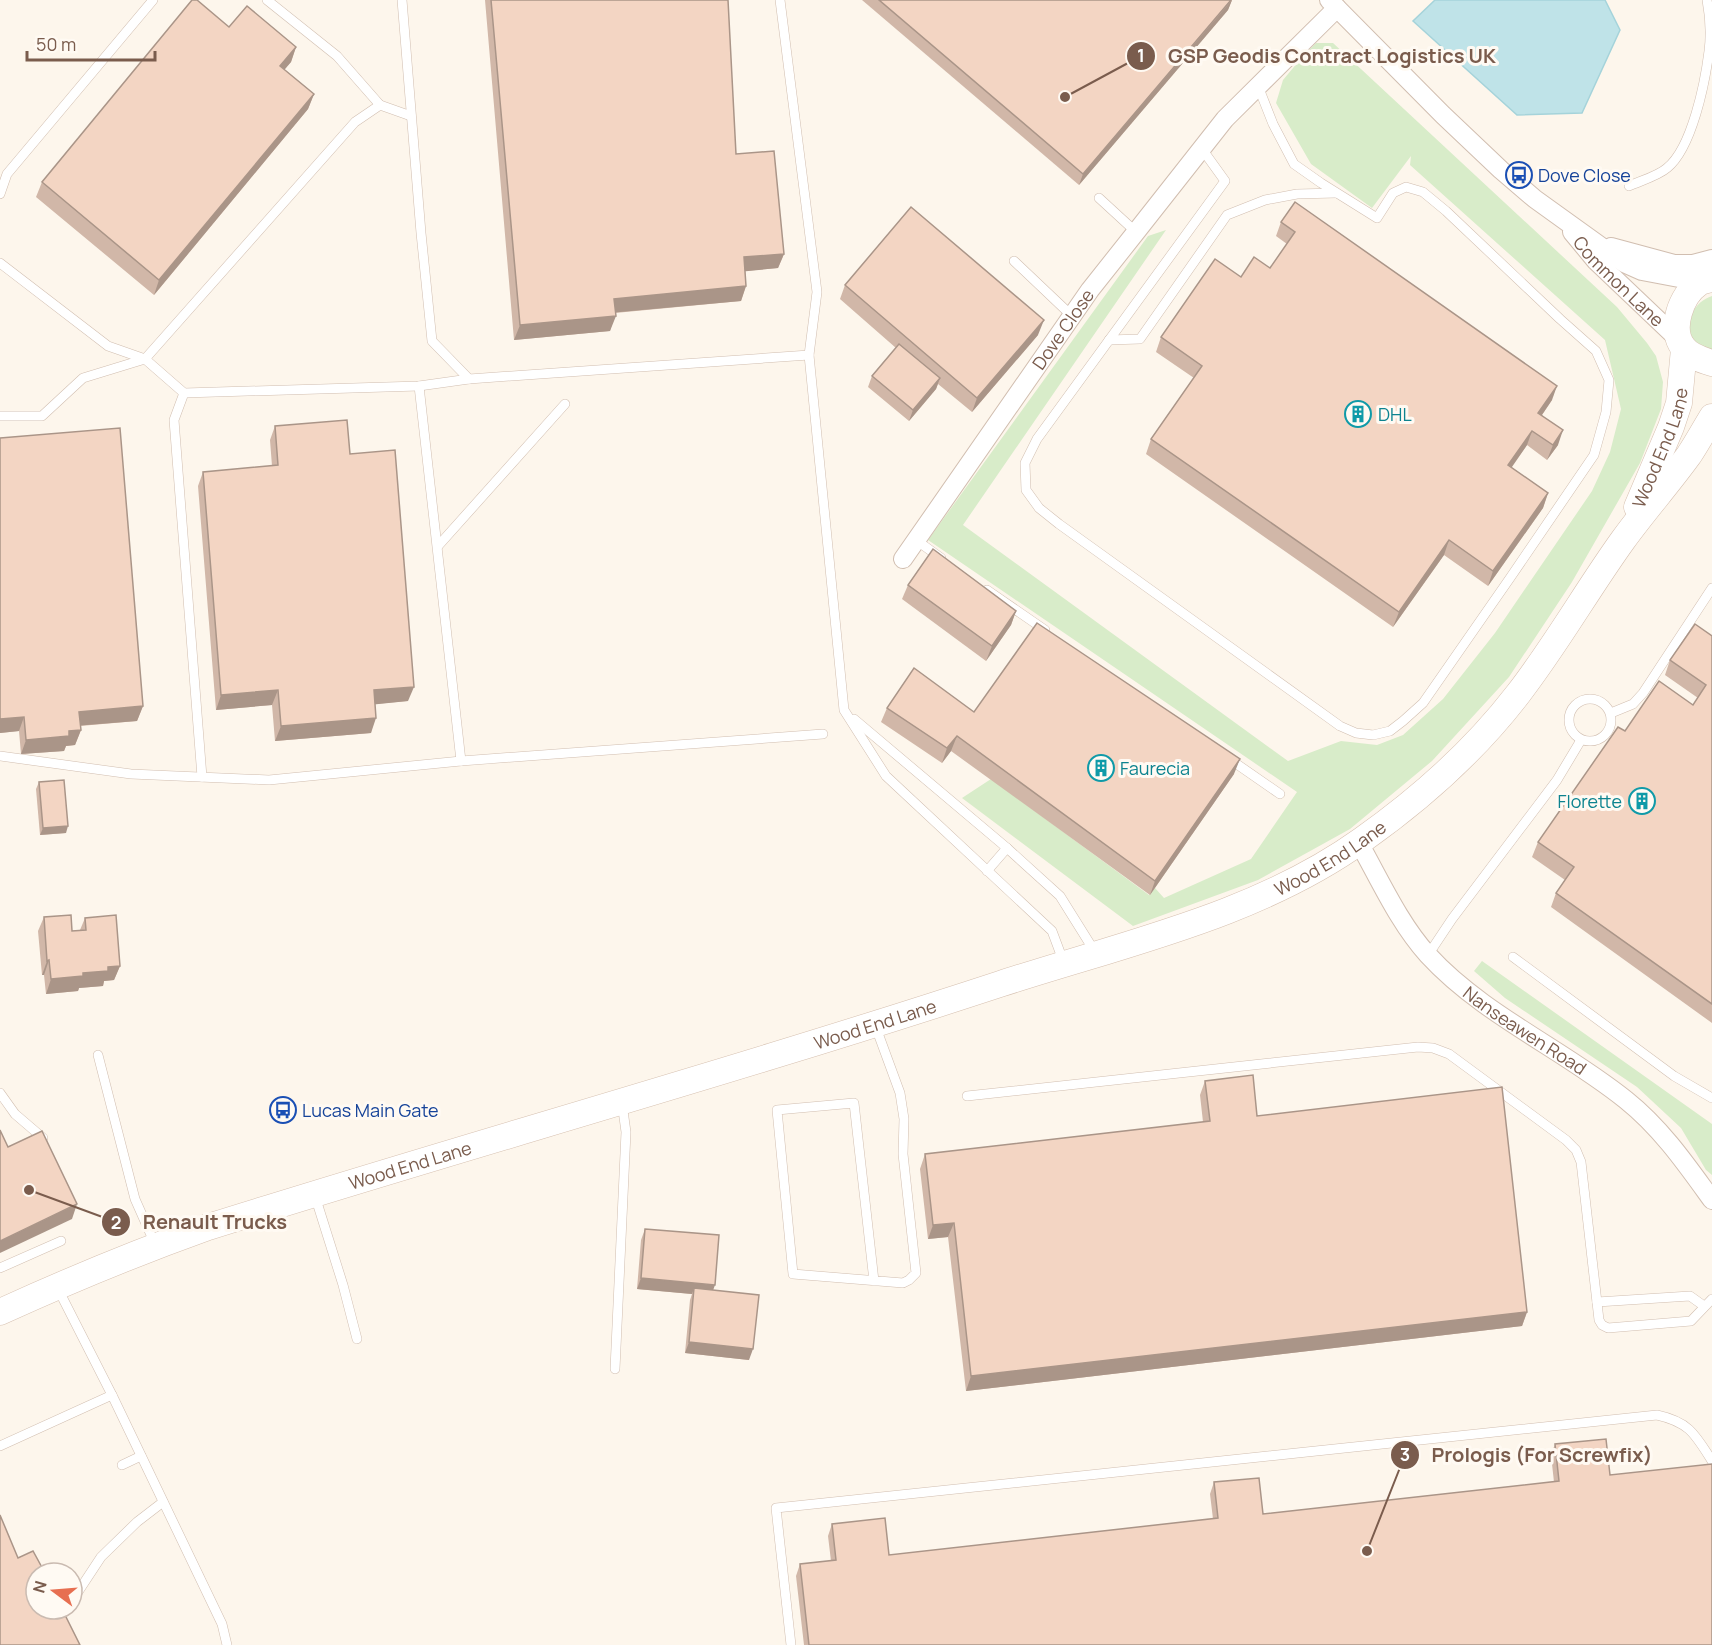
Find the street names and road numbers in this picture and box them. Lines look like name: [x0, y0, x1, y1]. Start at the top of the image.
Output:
street label: Common Lane: [1568, 231, 1670, 332]
street label: Dove Close: [1026, 284, 1099, 374]
street label: Wood End Lane: [1626, 387, 1692, 511]
street label: Wood End Lane: [1270, 815, 1391, 901]
street label: Nanseawen Road: [1458, 981, 1591, 1080]
street label: Wood End Lane: [811, 993, 939, 1054]
street label: Wood End Lane: [346, 1135, 474, 1195]

